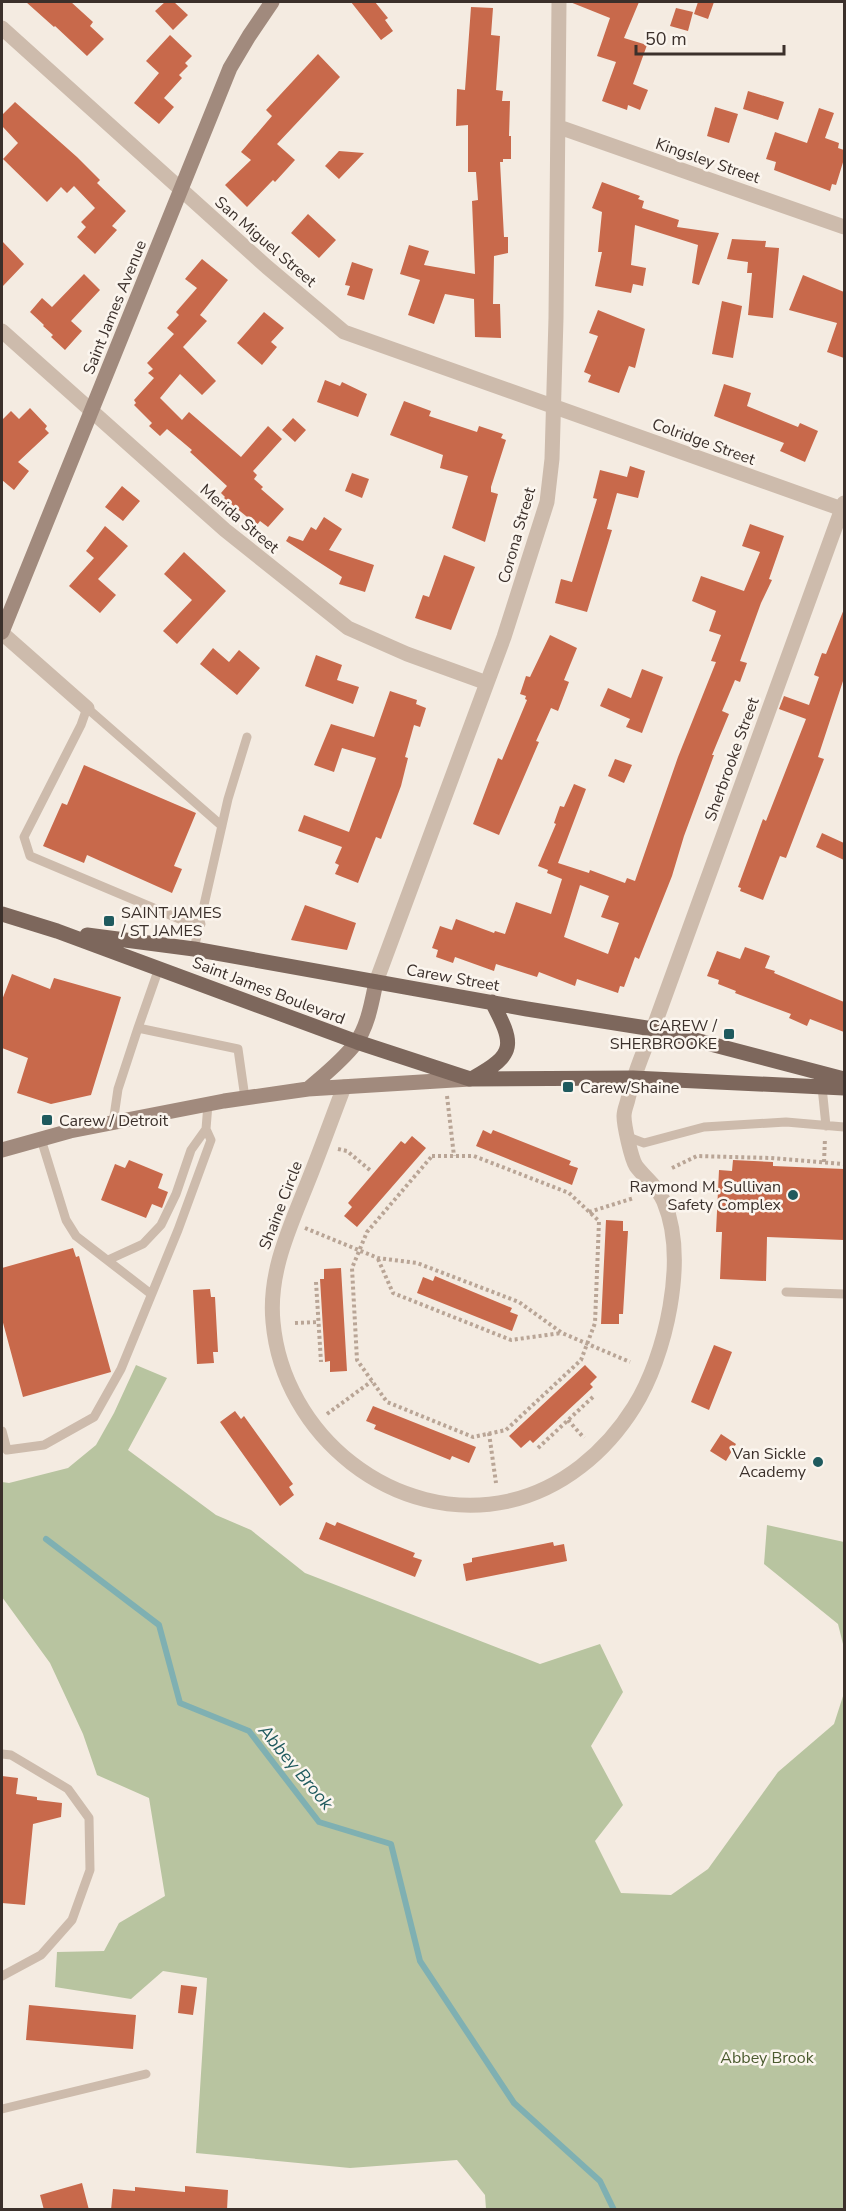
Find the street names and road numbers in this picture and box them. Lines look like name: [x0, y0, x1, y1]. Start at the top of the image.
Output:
street label: Kingsley Street: [653, 133, 763, 189]
street label: San Miguel Street: [210, 191, 321, 292]
street label: Saint James Avenue: [78, 237, 152, 378]
street label: Colridge Street: [649, 413, 759, 471]
street label: Merida Street: [195, 479, 284, 559]
street label: Corona Street: [493, 484, 541, 586]
street label: Sherbrooke Street: [699, 694, 765, 824]
street label: Saint James Boulevard: [189, 952, 348, 1030]
street label: Carew Street: [405, 959, 502, 997]
street label: Shaine Circle: [254, 1158, 308, 1253]

